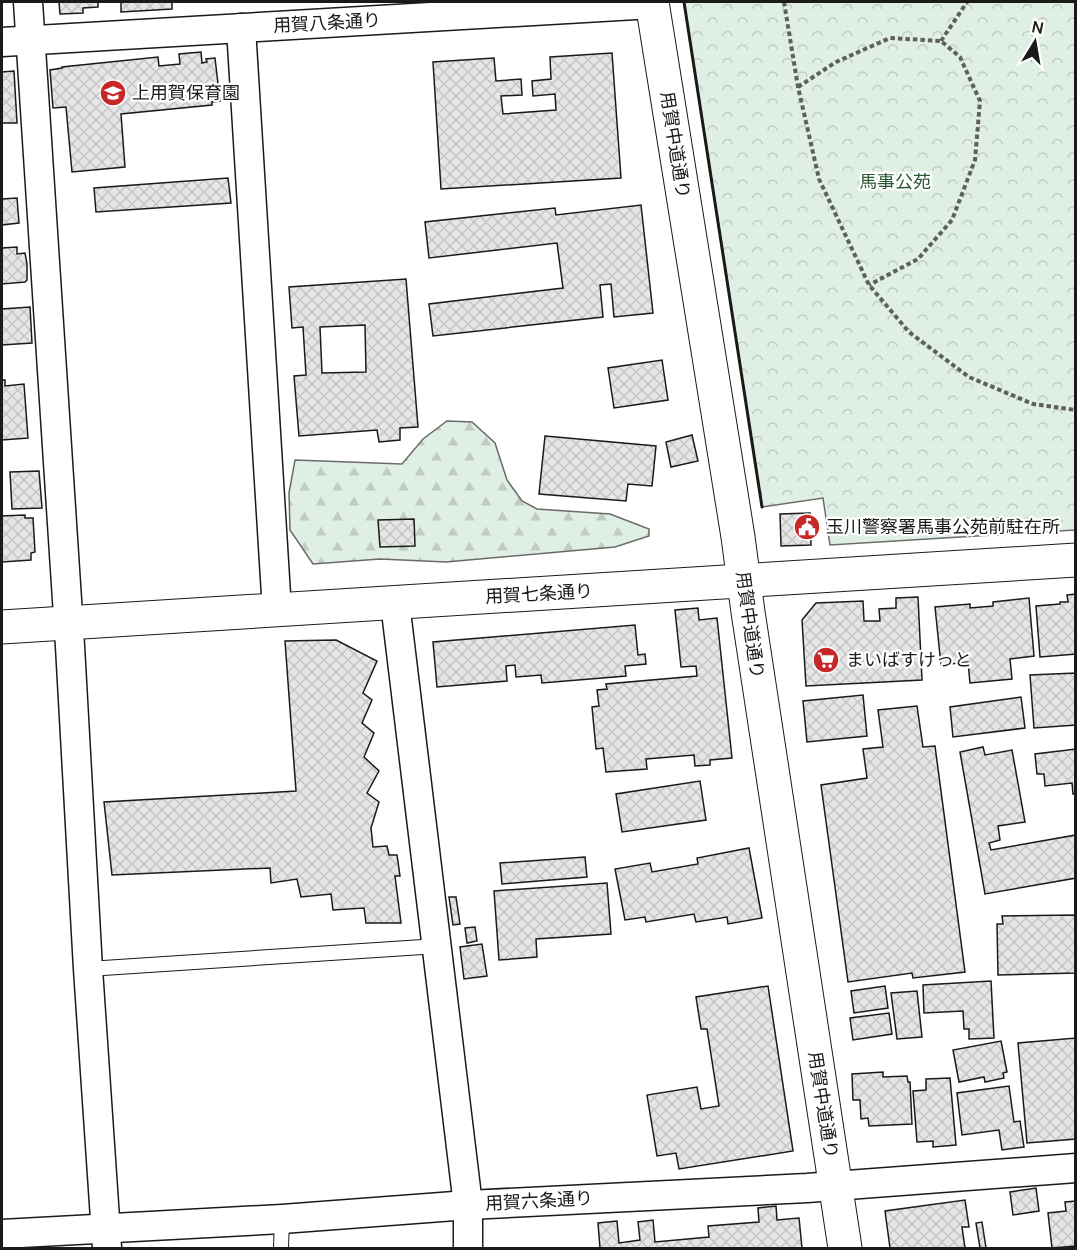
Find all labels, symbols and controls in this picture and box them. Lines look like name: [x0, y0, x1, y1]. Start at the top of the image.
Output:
street label: 用賀八条通り: [272, 7, 382, 37]
north arrow: [1005, 12, 1065, 72]
text: N: [1030, 15, 1046, 39]
school or university icon: 上用賀保育園: [98, 78, 128, 108]
place label: 上用賀保育園: [132, 80, 240, 104]
street label: 用賀中道通り: [656, 90, 696, 200]
park label: 馬事公苑: [859, 169, 931, 193]
public building icon: 玉川警察署馬事公苑前駐在所: [792, 512, 822, 542]
place label: 玉川警察署馬事公苑前駐在所: [826, 514, 1060, 538]
street label: 用賀中道通り: [732, 570, 770, 680]
street label: 用賀七条通り: [484, 578, 594, 608]
supermarket icon: まいばすけっと: [811, 645, 841, 675]
place label: まいばすけっと: [846, 647, 972, 671]
street label: 用賀中道通り: [804, 1050, 844, 1160]
street label: 用賀六条通り: [484, 1185, 594, 1215]

